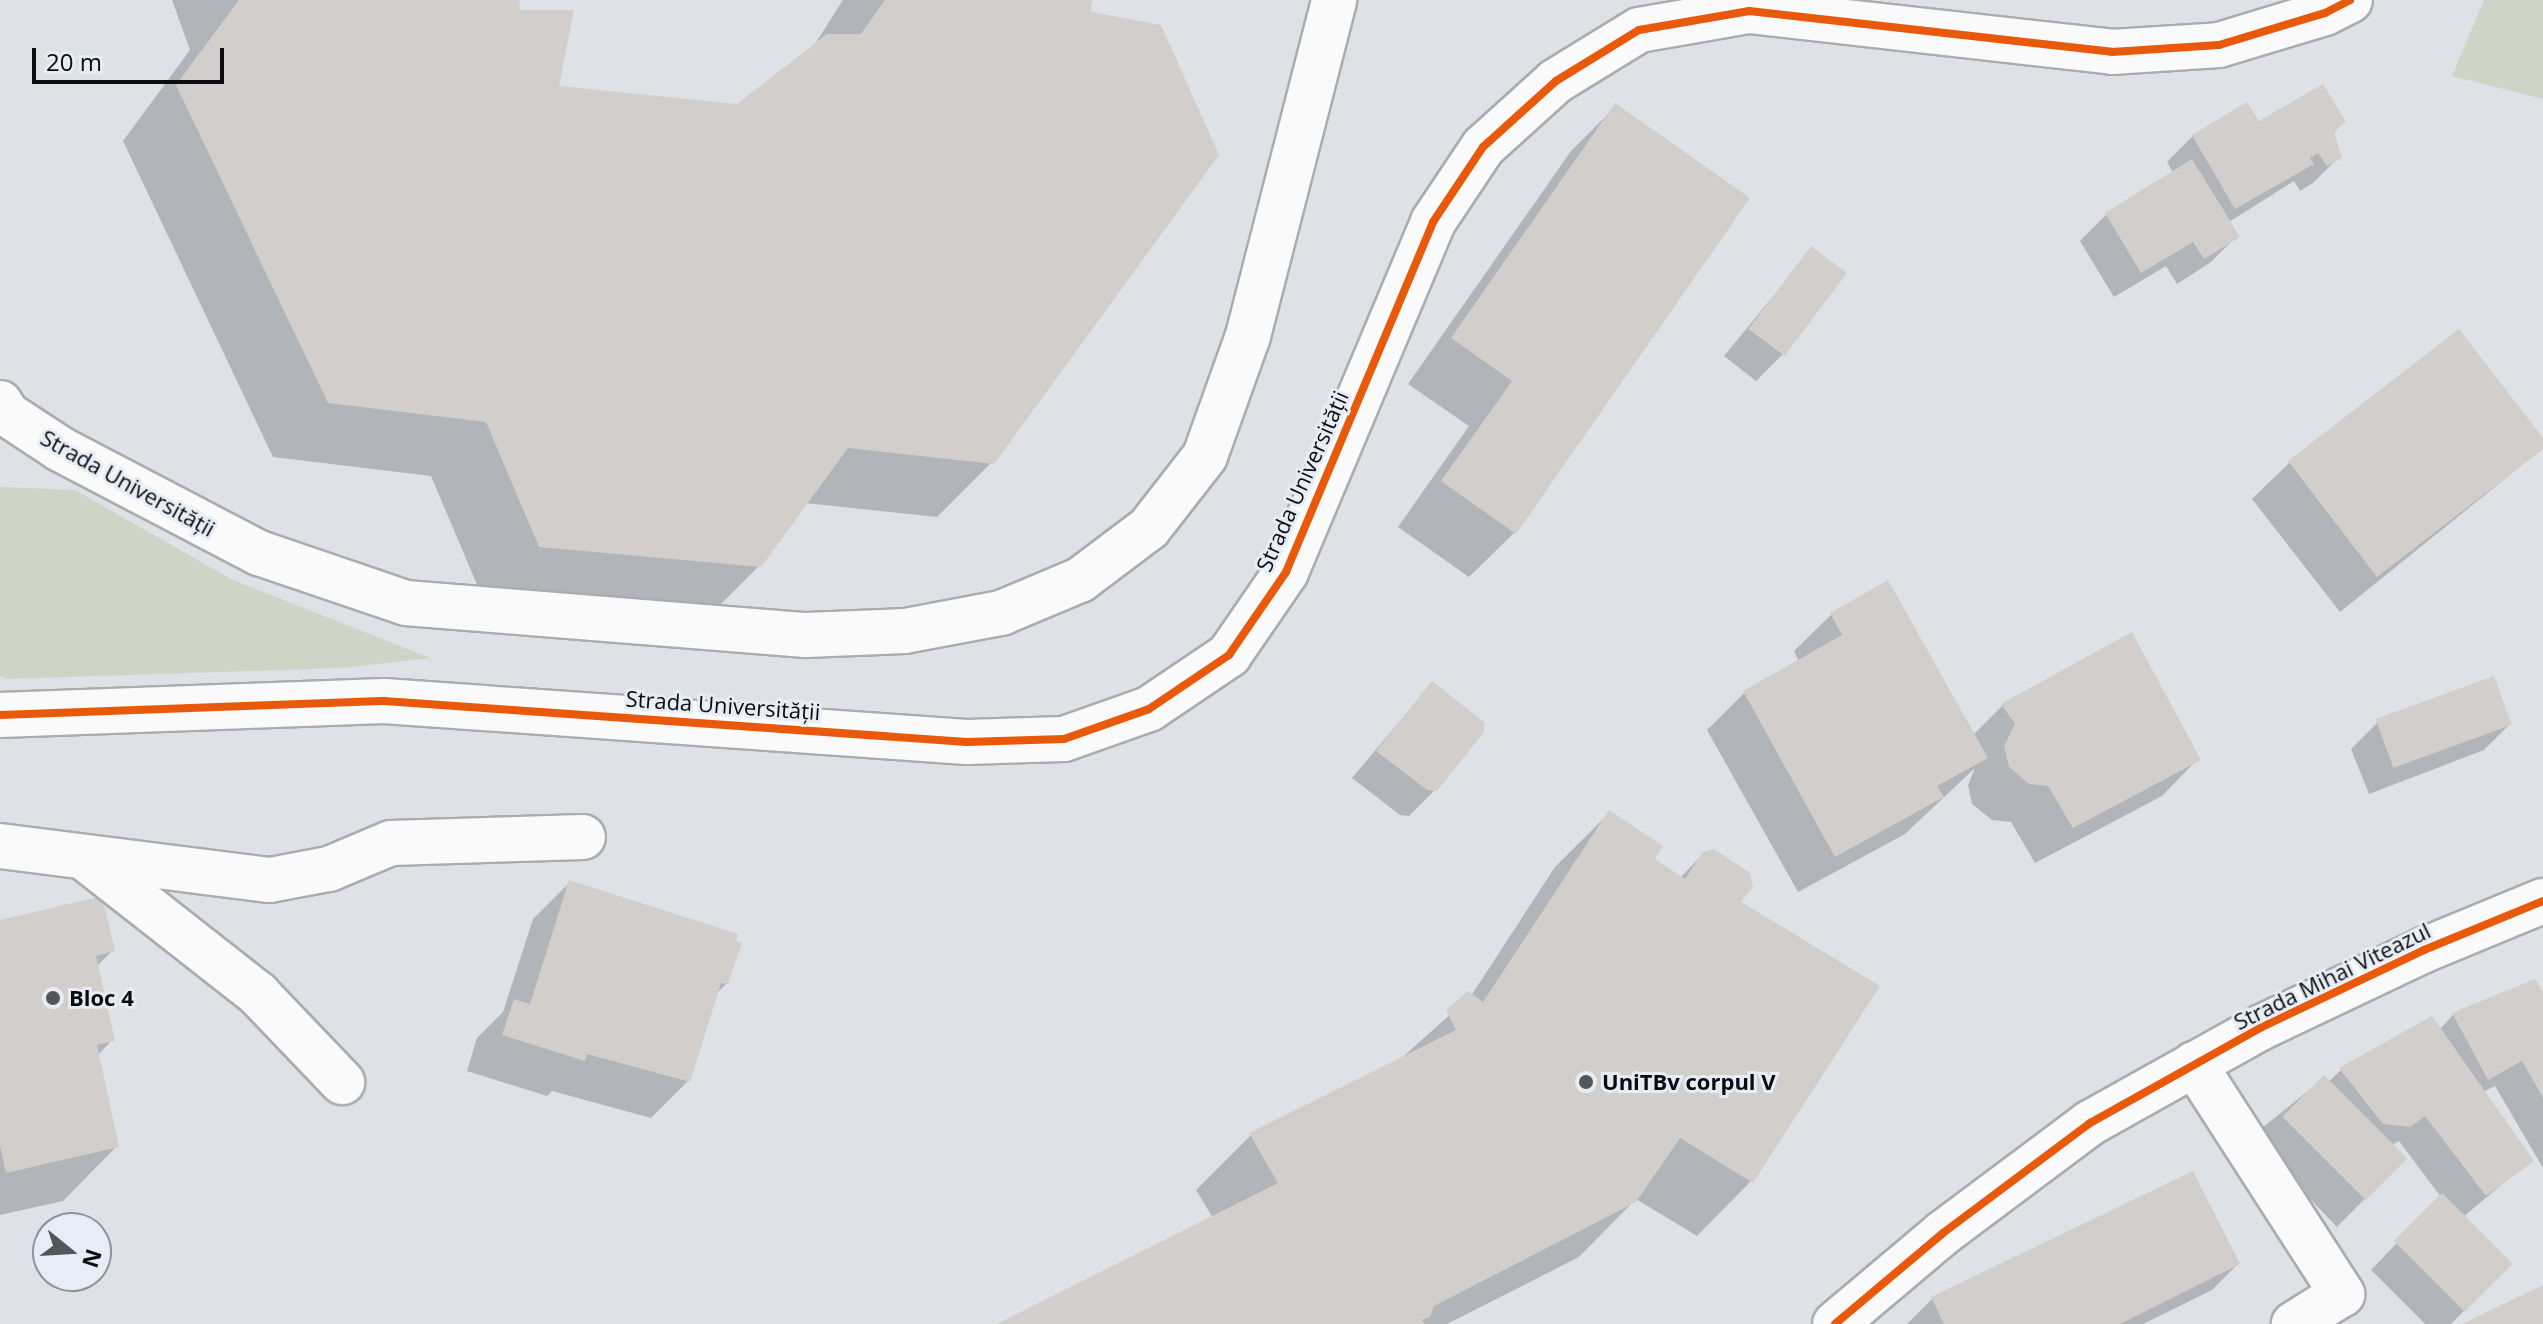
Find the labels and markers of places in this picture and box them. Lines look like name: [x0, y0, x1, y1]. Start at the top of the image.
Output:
place label: Bloc 4: [69, 985, 134, 1011]
marker: Bloc 4: [44, 989, 62, 1007]
place label: UniTBv corpul V: [1602, 1069, 1776, 1095]
marker: UniTBv corpul V: [1577, 1073, 1595, 1091]

